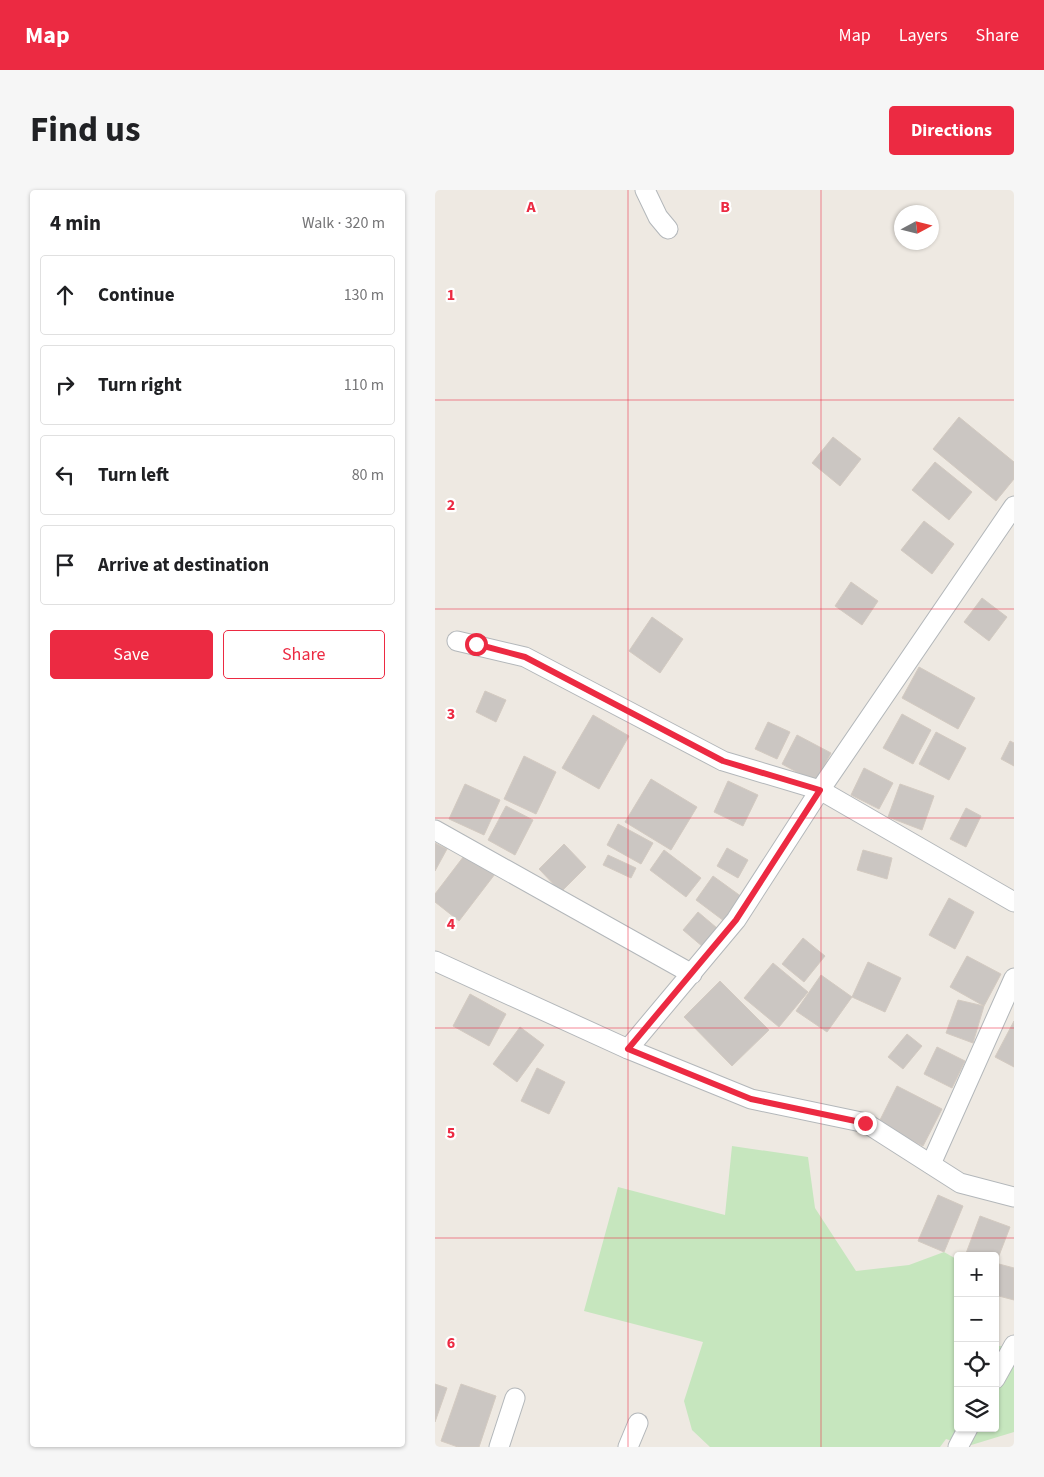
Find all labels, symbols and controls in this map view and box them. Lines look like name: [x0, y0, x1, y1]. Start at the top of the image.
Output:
text: Map: [25, 18, 70, 53]
text: Map: [839, 23, 871, 48]
text: Layers: [899, 23, 948, 48]
text: Share: [976, 23, 1019, 48]
text: Find us: [30, 105, 140, 155]
button: Directions: [889, 106, 1014, 155]
text: A: [525, 196, 536, 218]
text: B: [720, 196, 730, 218]
north arrow: [894, 205, 939, 250]
text: 4 min: [50, 208, 101, 238]
text: Walk · 320 m: [302, 212, 385, 234]
icon: ahead: [51, 281, 79, 309]
text: Continue: [98, 282, 175, 309]
text: 130 m: [344, 284, 384, 306]
text: 1: [447, 284, 455, 306]
icon: right: [51, 371, 79, 399]
text: Turn right: [98, 372, 182, 399]
text: 110 m: [344, 374, 384, 396]
icon: left: [51, 461, 79, 489]
text: Turn left: [98, 462, 169, 489]
text: 80 m: [352, 464, 384, 486]
text: 2: [447, 494, 455, 516]
icon: arrive: [51, 551, 79, 579]
text: Arrive at destination: [98, 552, 269, 579]
button: Save: [50, 630, 213, 679]
button: Share: [223, 630, 385, 679]
route start: [465, 633, 488, 656]
text: 3: [447, 703, 455, 725]
text: 4: [447, 913, 456, 935]
route end: [854, 1112, 877, 1135]
text: 5: [447, 1122, 455, 1144]
map controls: [954, 1252, 999, 1432]
button: +: [954, 1252, 999, 1297]
button: −: [954, 1297, 999, 1342]
text: 6: [447, 1332, 455, 1354]
button: locate: [954, 1342, 999, 1387]
button: layers: [954, 1387, 999, 1432]

